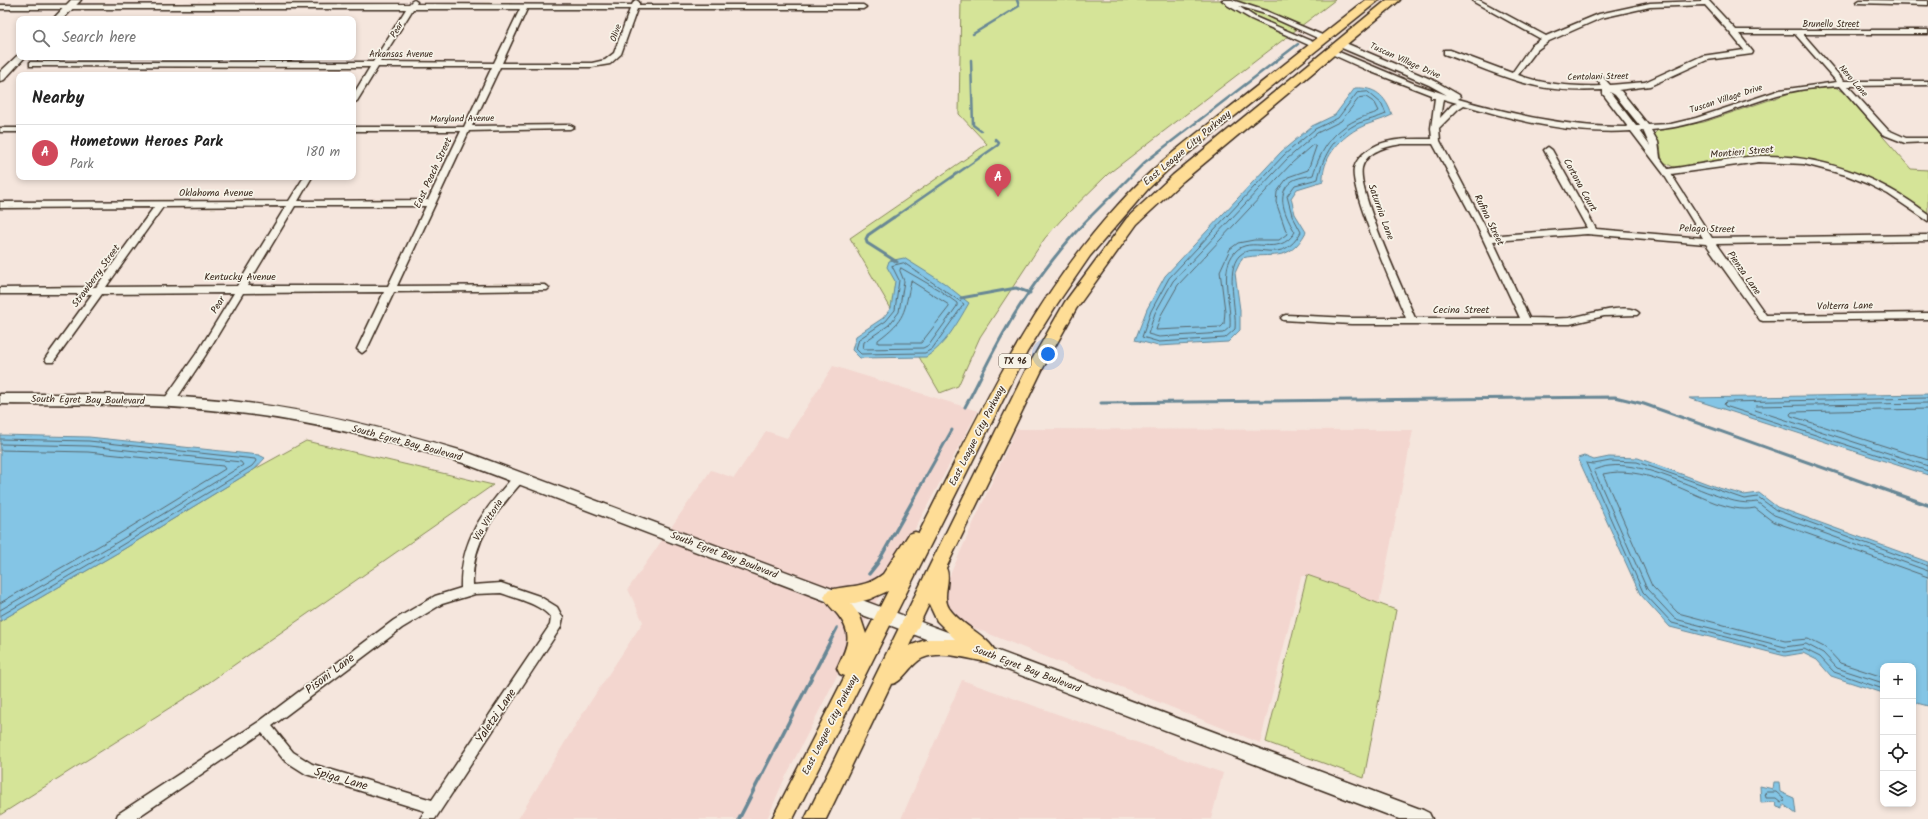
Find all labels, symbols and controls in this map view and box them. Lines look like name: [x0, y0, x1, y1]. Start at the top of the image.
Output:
search box: [16, 16, 356, 60]
street label: Brunello Street: [1803, 17, 1860, 32]
street label: Pear: [386, 18, 408, 41]
street label: Olive: [606, 22, 626, 44]
text: Search here: [62, 26, 136, 50]
icon: search: [30, 27, 52, 49]
street label: Tuscan Village Drive: [1367, 39, 1443, 83]
street label: Arkansas Avenue: [369, 47, 433, 62]
street label: Nero Lane: [1835, 61, 1871, 101]
street label: Centolani Street: [1567, 69, 1629, 85]
street label: Tuscan Village Drive: [1688, 80, 1764, 118]
text: Nearby: [32, 85, 84, 112]
street label: East League City Parkway: [1140, 106, 1235, 190]
street label: Maryland Avenue: [430, 111, 494, 127]
text: Hometown Heroes Park: [70, 130, 223, 154]
street label: East Peach Street: [410, 135, 456, 211]
street label: Montieri Street: [1710, 141, 1774, 163]
text: A: [41, 142, 49, 163]
text: 180 m: [306, 142, 340, 163]
text: Park: [70, 154, 94, 175]
street label: Cortona Court: [1559, 155, 1601, 215]
pin: A: [985, 164, 1011, 197]
street label: Saturnia Lane: [1363, 182, 1399, 243]
street label: Oklahoma Avenue: [179, 185, 253, 201]
street label: Rufina Street: [1470, 192, 1508, 248]
street label: Pelago Street: [1679, 221, 1735, 237]
street label: Strawberry Street: [68, 241, 124, 311]
street label: Pienza Lane: [1723, 248, 1765, 299]
street label: Kentucky Avenue: [204, 269, 276, 285]
street label: Pear: [207, 293, 230, 317]
street label: Volterra Lane: [1817, 298, 1874, 314]
street label: Cecina Street: [1433, 302, 1489, 318]
your location: [1038, 344, 1058, 364]
road number: TX 96: [999, 354, 1031, 368]
street label: East League City Parkway: [945, 383, 1009, 489]
street label: South Egret Bay Boulevard: [31, 391, 146, 409]
street label: South Egret Bay Boulevard: [350, 421, 465, 466]
street label: Via Vittoria: [469, 496, 507, 544]
street label: South Egret Bay Boulevard: [668, 527, 781, 583]
street label: South Egret Bay Boulevard: [971, 641, 1084, 697]
street label: Pisoni Lane: [301, 649, 359, 699]
map controls: [1880, 663, 1916, 807]
button: +: [1880, 663, 1916, 699]
street label: East League City Parkway: [798, 672, 862, 778]
street label: Yaletzi Lane: [471, 684, 522, 747]
button: −: [1880, 699, 1916, 735]
button: locate: [1880, 735, 1916, 771]
street label: Spiga Lane: [312, 762, 371, 796]
button: layers: [1880, 771, 1916, 807]

